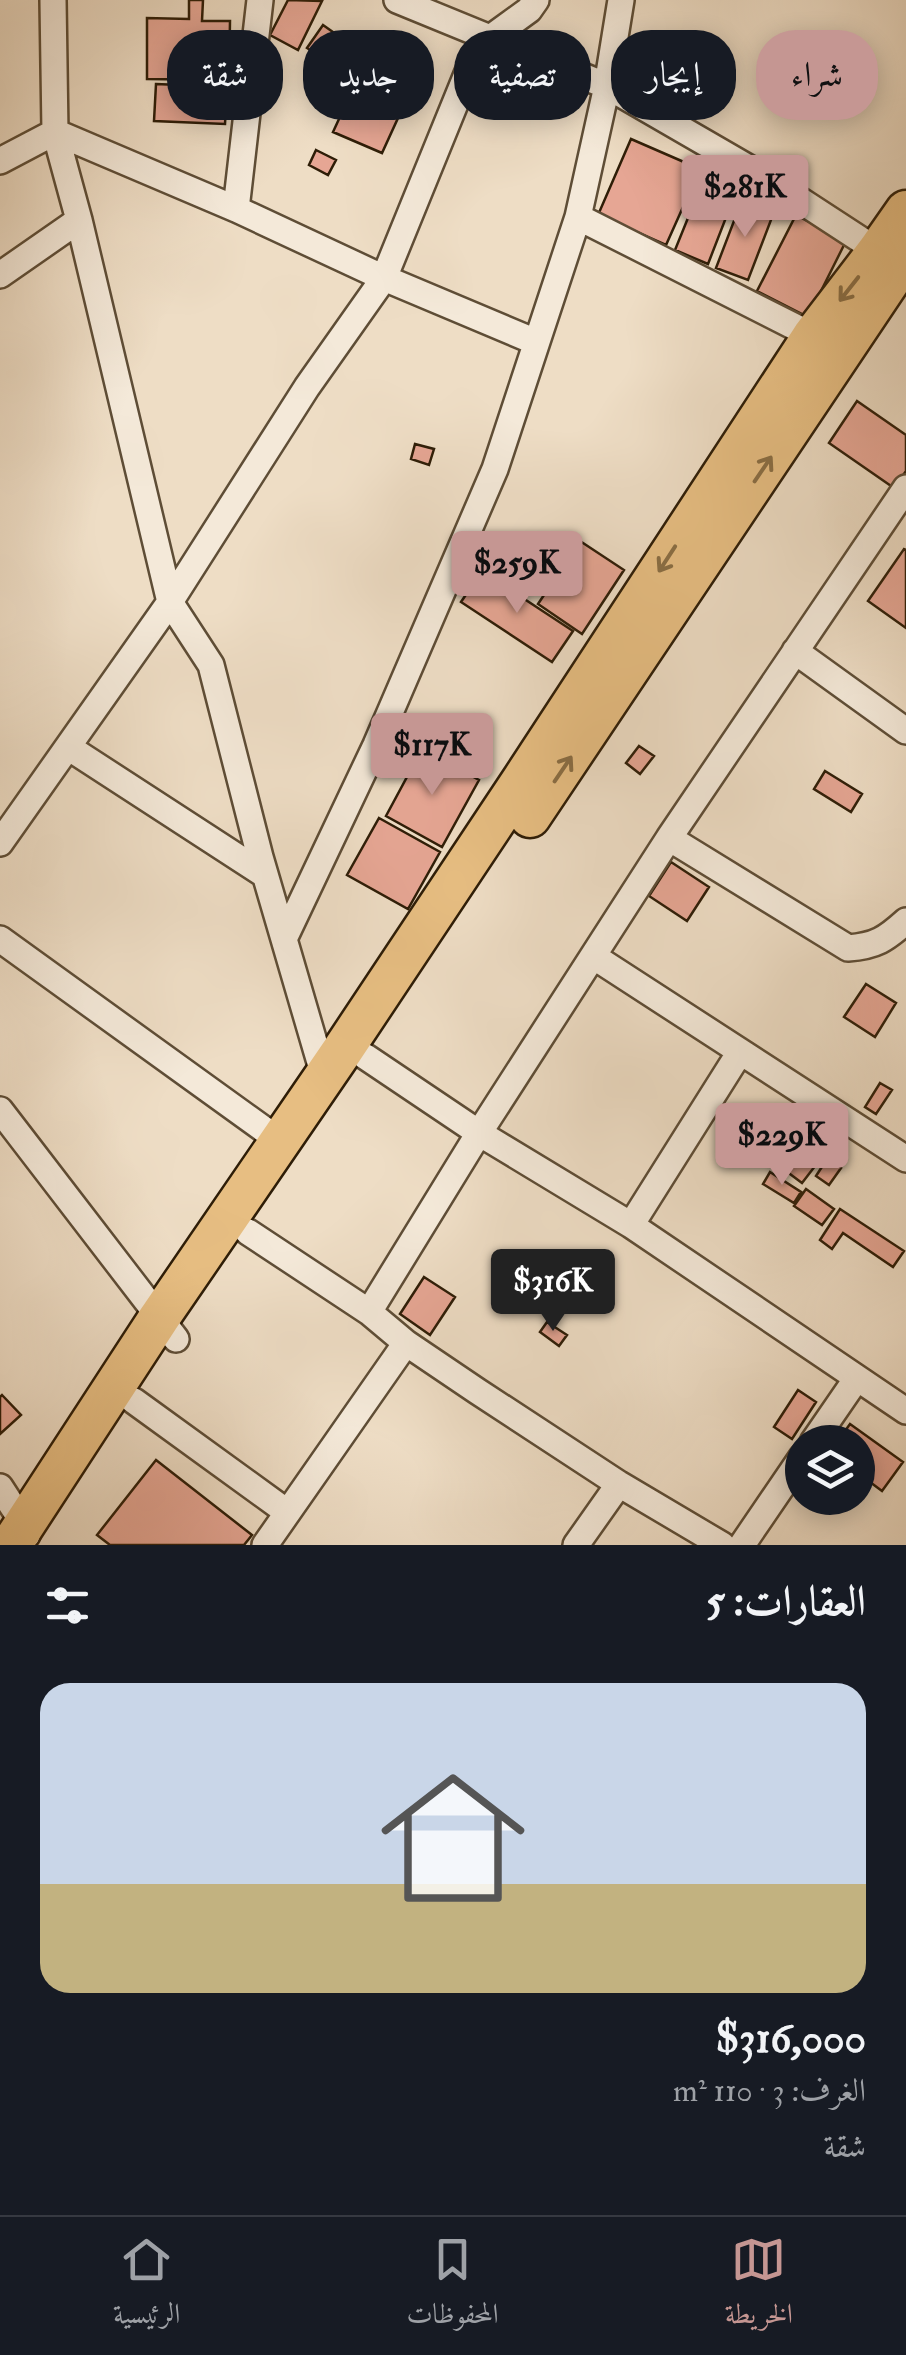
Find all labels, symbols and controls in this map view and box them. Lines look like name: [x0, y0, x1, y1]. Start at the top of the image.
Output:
chip: شقة: [167, 30, 283, 120]
chip: جديد: [303, 30, 434, 120]
chip: تصفية: [454, 30, 591, 120]
chip: إيجار: [611, 30, 736, 120]
chip: شراء: [756, 30, 878, 120]
pin: $281K: [675, 155, 815, 240]
text: $281K: [703, 167, 787, 207]
one-way arrow: [838, 276, 860, 302]
one-way arrow: [753, 456, 774, 484]
pin: $259K: [447, 531, 587, 616]
text: $259K: [473, 543, 561, 583]
one-way arrow: [657, 544, 678, 572]
pin: $117K: [362, 713, 502, 798]
text: $117K: [393, 725, 471, 765]
one-way arrow: [552, 755, 573, 783]
pin: $229K: [712, 1103, 852, 1188]
text: $229K: [737, 1115, 827, 1155]
pin: $316K: [483, 1249, 623, 1334]
text: $316K: [513, 1261, 593, 1301]
map controls: [785, 1425, 875, 1515]
button: layers: [785, 1425, 875, 1515]
text: العقارات: 5: [706, 1576, 866, 1628]
icon: filters: [40, 1578, 95, 1633]
icon: home: [363, 1748, 543, 1928]
text: $316,000: [716, 2013, 866, 2065]
text: الغرف: 3 · 110 m²: [673, 2071, 866, 2111]
text: شقة: [824, 2127, 866, 2167]
tab: الرئيسية: [113, 2232, 180, 2341]
tab: المحفوظات: [406, 2232, 499, 2341]
tab: الخريطة: [725, 2232, 793, 2341]

